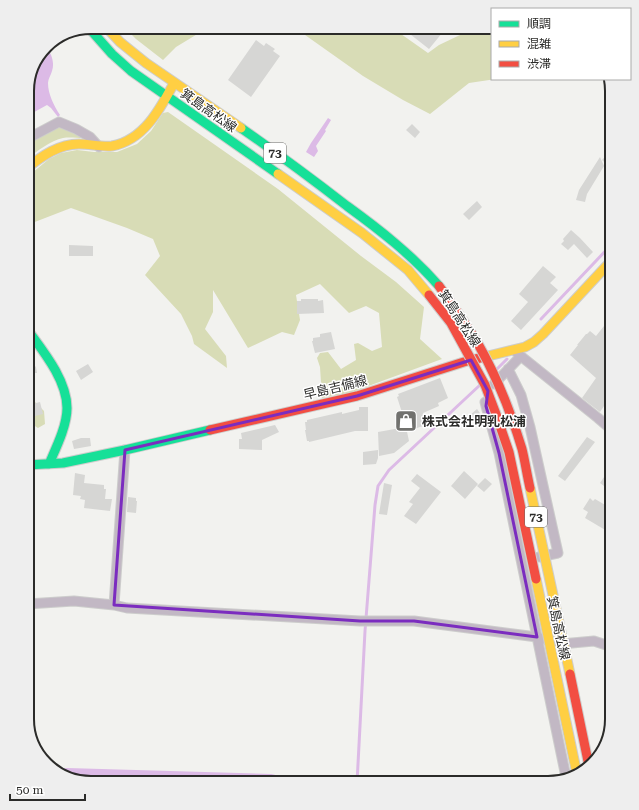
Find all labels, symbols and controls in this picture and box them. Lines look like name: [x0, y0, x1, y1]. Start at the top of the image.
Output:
legend: [491, 8, 631, 80]
text: 順調: [527, 17, 551, 31]
text: 混雑: [527, 37, 551, 51]
text: 渋滞: [527, 57, 551, 71]
street label: 箕島高松線: [178, 86, 240, 135]
road number: 73: [264, 143, 286, 163]
street label: 箕島高松線: [436, 287, 484, 350]
street label: 早島吉備線: [302, 372, 368, 403]
shop icon: 株式会社明乳松浦: [393, 408, 419, 434]
place label: 株式会社明乳松浦: [422, 414, 526, 429]
road number: 73: [525, 507, 547, 527]
street label: 箕島高松線: [544, 595, 573, 661]
scale bar: [10, 776, 85, 802]
text: 50 m: [16, 783, 43, 797]

